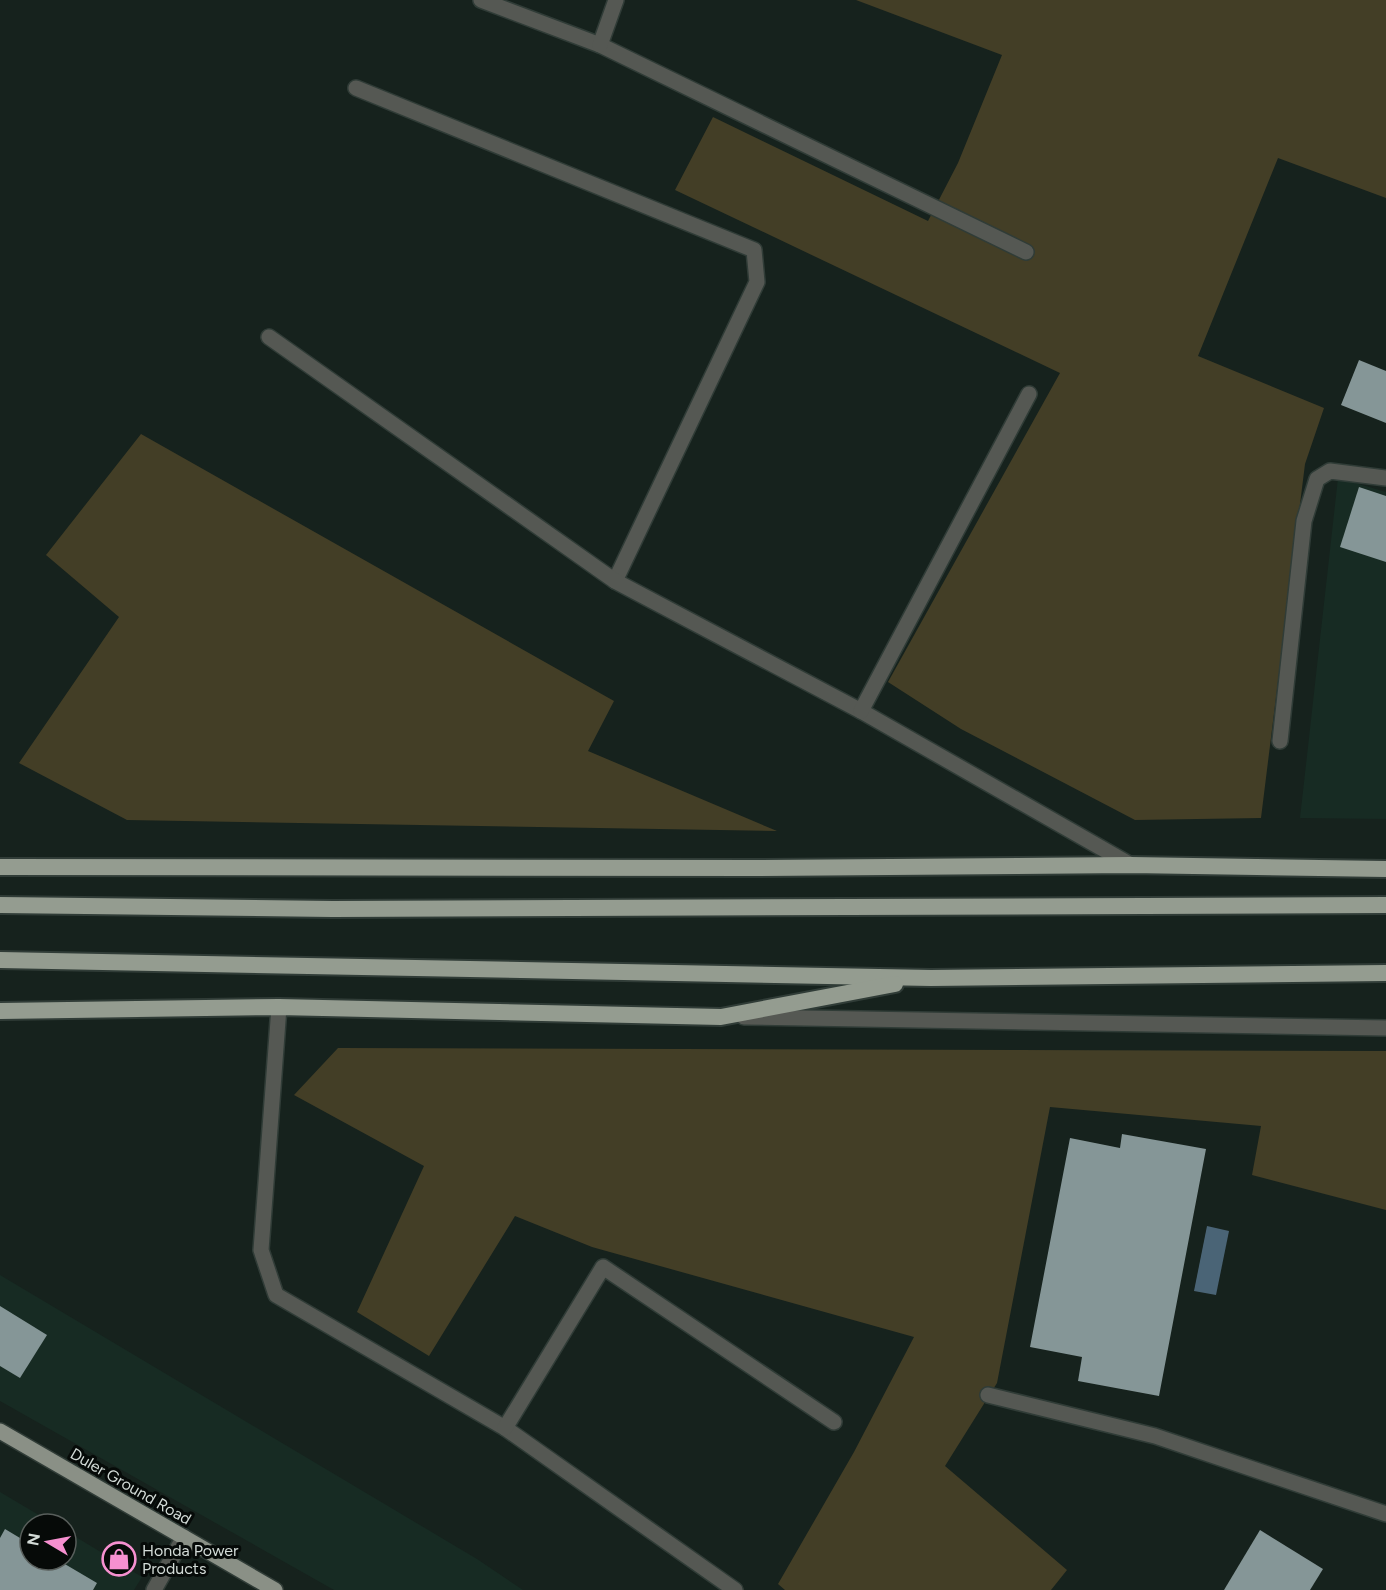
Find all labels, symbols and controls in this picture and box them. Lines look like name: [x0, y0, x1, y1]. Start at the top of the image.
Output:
street label: Duler Ground Road: [67, 1444, 195, 1529]
north arrow: [18, 1512, 78, 1572]
text: N: [23, 1532, 44, 1547]
shop icon: Honda Power Products: [101, 1541, 137, 1577]
place label: Honda Power Products: [142, 1541, 239, 1578]

